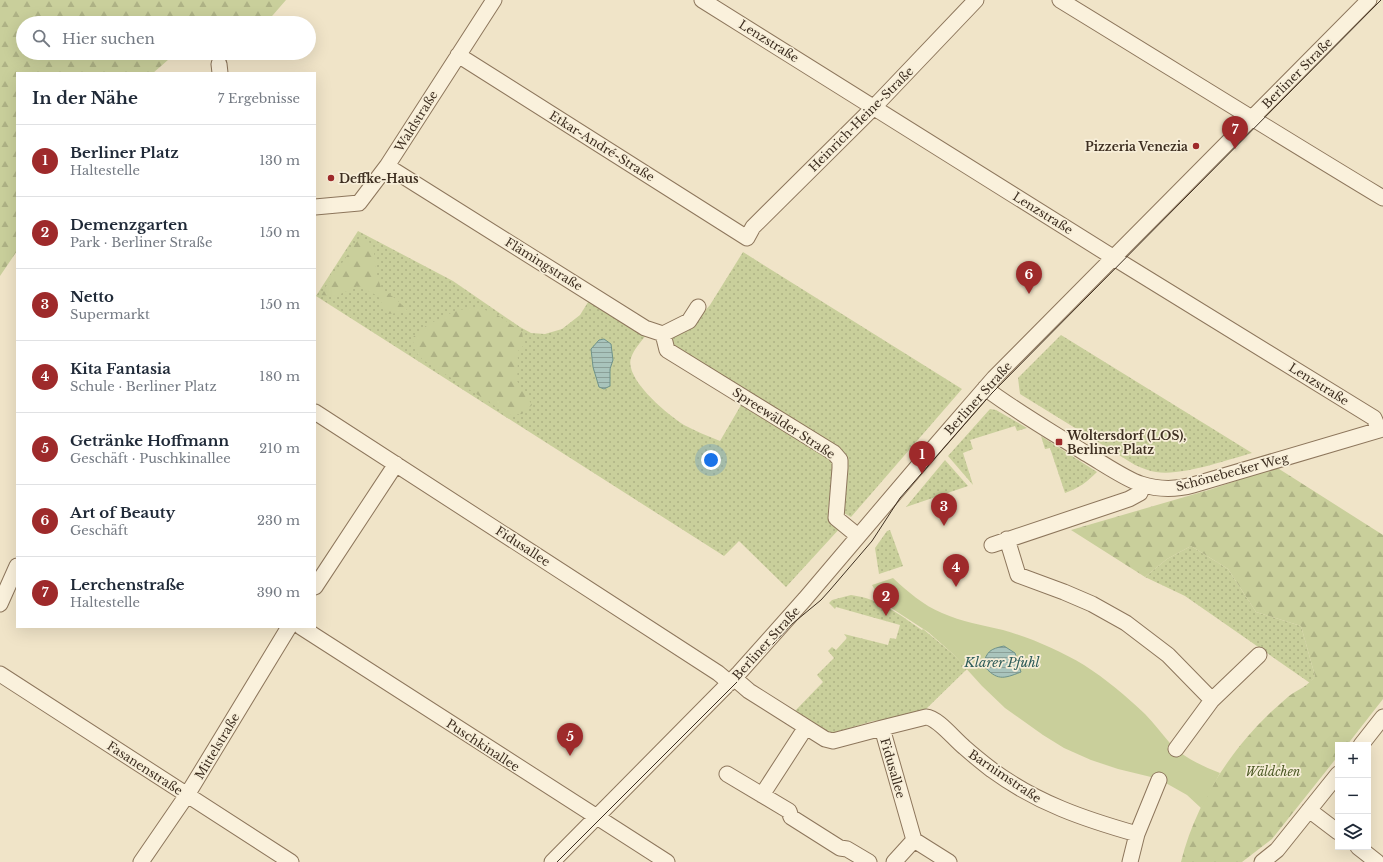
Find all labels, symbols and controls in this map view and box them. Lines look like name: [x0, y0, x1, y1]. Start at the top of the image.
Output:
search box: [16, 16, 316, 60]
street label: Lenzstraße: [736, 17, 802, 65]
icon: search: [30, 27, 52, 49]
text: Hier suchen: [62, 29, 155, 48]
street label: Berliner Straße: [1259, 35, 1335, 111]
street label: Heinrich-Heine-Straße: [805, 63, 917, 175]
text: In der Nähe: [32, 88, 138, 109]
street label: Waldstraße: [391, 88, 441, 155]
text: 7 Ergebnisse: [218, 90, 300, 107]
street label: Etkar-André-Straße: [547, 108, 657, 185]
pin: 7: [1222, 116, 1248, 149]
place label: Pizzeria Venezia: [1085, 139, 1188, 154]
marker: Pizzeria Venezia: [1191, 141, 1201, 151]
text: Berliner Platz: [70, 143, 179, 162]
text: 1: [42, 152, 48, 169]
text: 130 m: [259, 152, 300, 169]
text: Haltestelle: [70, 162, 140, 179]
place label: Deffke-Haus: [339, 171, 419, 186]
marker: Deffke-Haus: [326, 173, 336, 183]
street label: Lenzstraße: [1010, 189, 1076, 237]
text: Demenzgarten: [70, 215, 188, 234]
text: 2: [41, 224, 49, 241]
text: 150 m: [260, 224, 300, 241]
text: Park · Berliner Straße: [70, 234, 212, 251]
street label: Flämingstraße: [503, 234, 586, 294]
pin: 6: [1016, 261, 1042, 294]
text: Netto: [70, 287, 114, 306]
text: 3: [41, 296, 49, 313]
text: 150 m: [260, 296, 300, 313]
text: Supermarkt: [70, 306, 150, 323]
street label: Berliner Straße: [941, 358, 1015, 438]
text: Kita Fantasia: [70, 359, 171, 378]
street label: Lenzstraße: [1286, 360, 1352, 408]
text: 4: [41, 368, 49, 385]
text: 180 m: [259, 368, 300, 385]
text: Schule · Berliner Platz: [70, 378, 217, 395]
street label: Spreewälder Straße: [730, 384, 838, 462]
place label: Woltersdorf (LOS), Berliner Platz: [1066, 428, 1186, 457]
text: Getränke Hoffmann: [70, 431, 229, 450]
marker: Woltersdorf (LOS), Berliner Platz: [1054, 437, 1064, 447]
text: 5: [41, 440, 49, 457]
text: 210 m: [259, 440, 300, 457]
pin: 1: [909, 441, 935, 474]
text: Geschäft · Puschkinallee: [70, 450, 231, 467]
your location: [701, 450, 721, 470]
street label: Schönebecker Weg: [1174, 450, 1291, 494]
pin: 3: [931, 493, 957, 526]
text: Art of Beauty: [70, 503, 175, 522]
text: 6: [41, 512, 49, 529]
text: 230 m: [257, 512, 300, 529]
text: Geschäft: [70, 522, 128, 539]
street label: Fidusallee: [493, 523, 553, 569]
pin: 4: [943, 554, 969, 587]
text: Lerchenstraße: [70, 575, 185, 594]
pin: 2: [873, 583, 899, 616]
text: 7: [42, 584, 48, 601]
text: 390 m: [257, 584, 300, 601]
text: Haltestelle: [70, 594, 140, 611]
street label: Berliner Straße: [729, 603, 803, 683]
water label: Klarer Pfuhl: [963, 654, 1041, 671]
street label: Mittelstraße: [191, 710, 243, 782]
street label: Puschkinallee: [444, 716, 523, 774]
pin: 5: [557, 723, 583, 756]
street label: Fidusallee: [877, 736, 909, 800]
street label: Fasanenstraße: [104, 738, 186, 798]
map controls: [1335, 742, 1371, 850]
button: +: [1335, 742, 1371, 778]
street label: Barnimstraße: [966, 746, 1044, 806]
park label: Wäldchen: [1246, 764, 1301, 779]
button: −: [1335, 778, 1371, 814]
button: layers: [1335, 814, 1371, 850]

